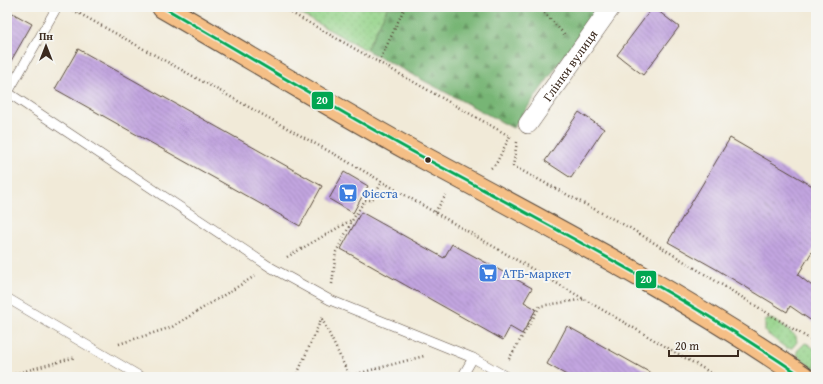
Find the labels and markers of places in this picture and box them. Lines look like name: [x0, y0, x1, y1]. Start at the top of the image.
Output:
unlabelled marker: [423, 155, 433, 165]
supermarket icon: Фієста: [337, 182, 359, 204]
place label: Фієста: [362, 184, 399, 203]
supermarket icon: АТБ-маркет: [477, 262, 499, 284]
place label: АТБ-маркет: [502, 264, 571, 283]

